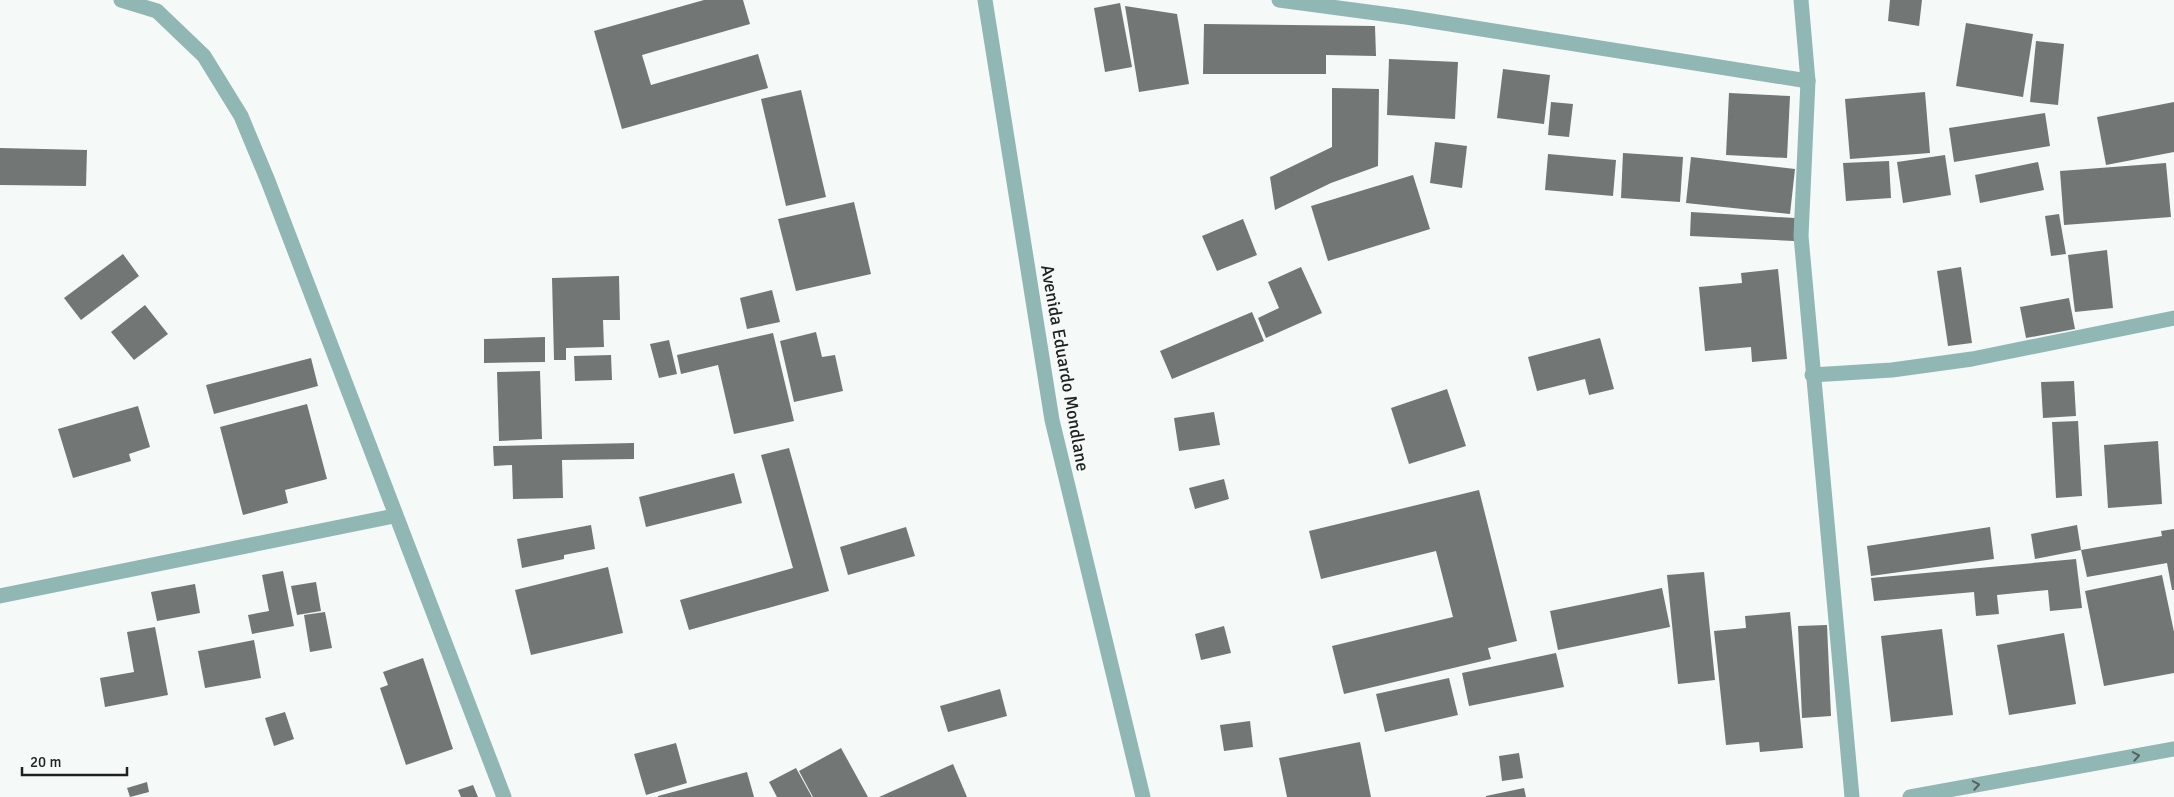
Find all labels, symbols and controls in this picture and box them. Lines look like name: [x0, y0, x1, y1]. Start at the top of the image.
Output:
street label: Avenida Eduardo Mondlane: [1036, 263, 1094, 473]
scale bar: [22, 744, 128, 776]
one-way arrow: [2131, 751, 2140, 762]
text: 20 m: [30, 753, 61, 771]
one-way arrow: [1971, 781, 1980, 791]

